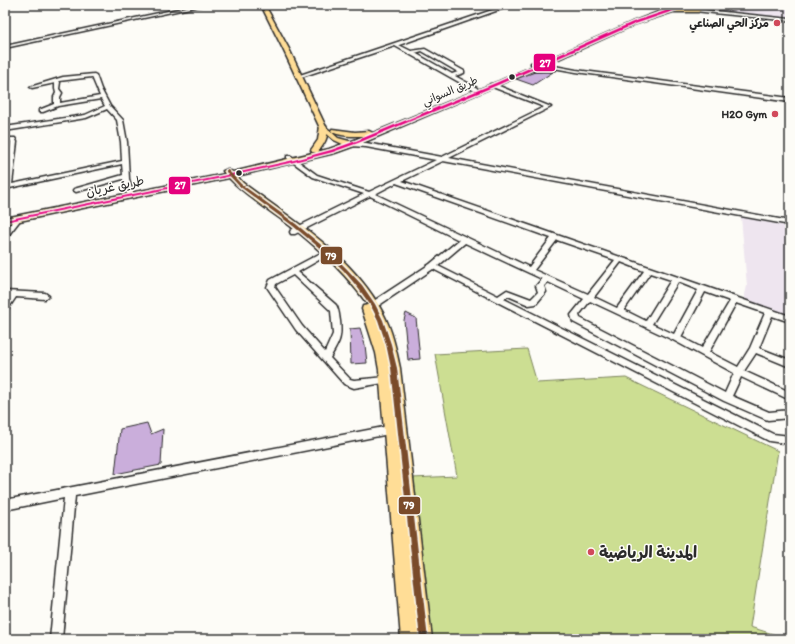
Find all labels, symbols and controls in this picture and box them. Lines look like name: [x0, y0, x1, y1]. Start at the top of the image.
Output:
place label: مركز الحي الصناعي: [689, 17, 769, 33]
marker: مركز الحي الصناعي: [772, 18, 782, 28]
line badge: 27: [533, 53, 556, 72]
text: 27: [539, 57, 551, 70]
unlabelled marker: [507, 72, 517, 82]
street label: طريق السواني: [420, 74, 481, 112]
place label: H2O Gym: [722, 108, 767, 122]
marker: H2O Gym: [770, 109, 780, 119]
unlabelled marker: [234, 168, 244, 178]
street label: طريق غريان: [85, 173, 146, 200]
line badge: 27: [168, 176, 191, 195]
text: 27: [174, 179, 186, 192]
line badge: 79: [320, 246, 343, 265]
text: 79: [324, 250, 337, 263]
line badge: 79: [398, 496, 421, 515]
text: 79: [402, 499, 415, 512]
place label: المدينة الرياضية: [599, 543, 697, 562]
marker: المدينة الرياضية: [586, 547, 596, 557]

